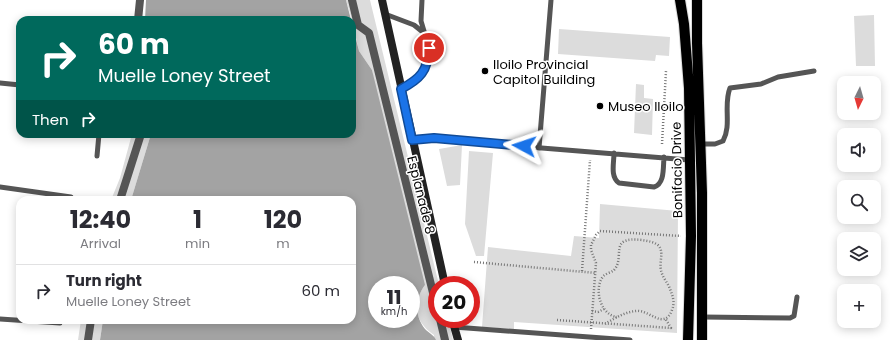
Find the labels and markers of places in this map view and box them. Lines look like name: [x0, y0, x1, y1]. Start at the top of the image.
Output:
pin: [412, 31, 446, 65]
place label: Iloilo Provincial Capitol Building: [493, 55, 595, 89]
marker: Iloilo Provincial Capitol Building: [480, 66, 490, 76]
place label: Museo Iloilo: [608, 97, 684, 116]
marker: Museo Iloilo: [595, 101, 605, 111]

